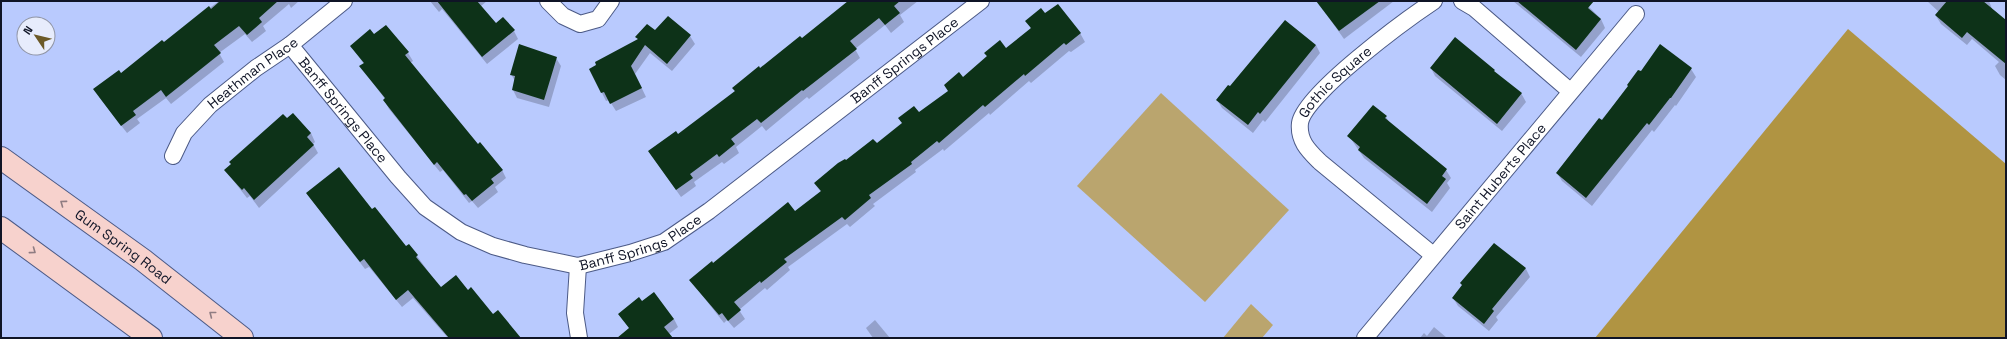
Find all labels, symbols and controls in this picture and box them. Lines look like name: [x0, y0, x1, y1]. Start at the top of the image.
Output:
street label: Banff Springs Place: [847, 13, 962, 107]
north arrow: [16, 16, 56, 56]
text: N: [20, 23, 36, 37]
street label: Heathman Place: [203, 33, 302, 113]
street label: Gothic Square: [1294, 42, 1375, 121]
street label: Banff Springs Place: [295, 53, 392, 167]
street label: Saint Huberts Place: [1451, 119, 1550, 233]
one-way arrow: [60, 201, 67, 208]
street label: Gum Spring Road: [72, 205, 175, 288]
street label: Banff Springs Place: [577, 210, 705, 274]
one-way arrow: [28, 246, 35, 253]
one-way arrow: [209, 312, 216, 319]

